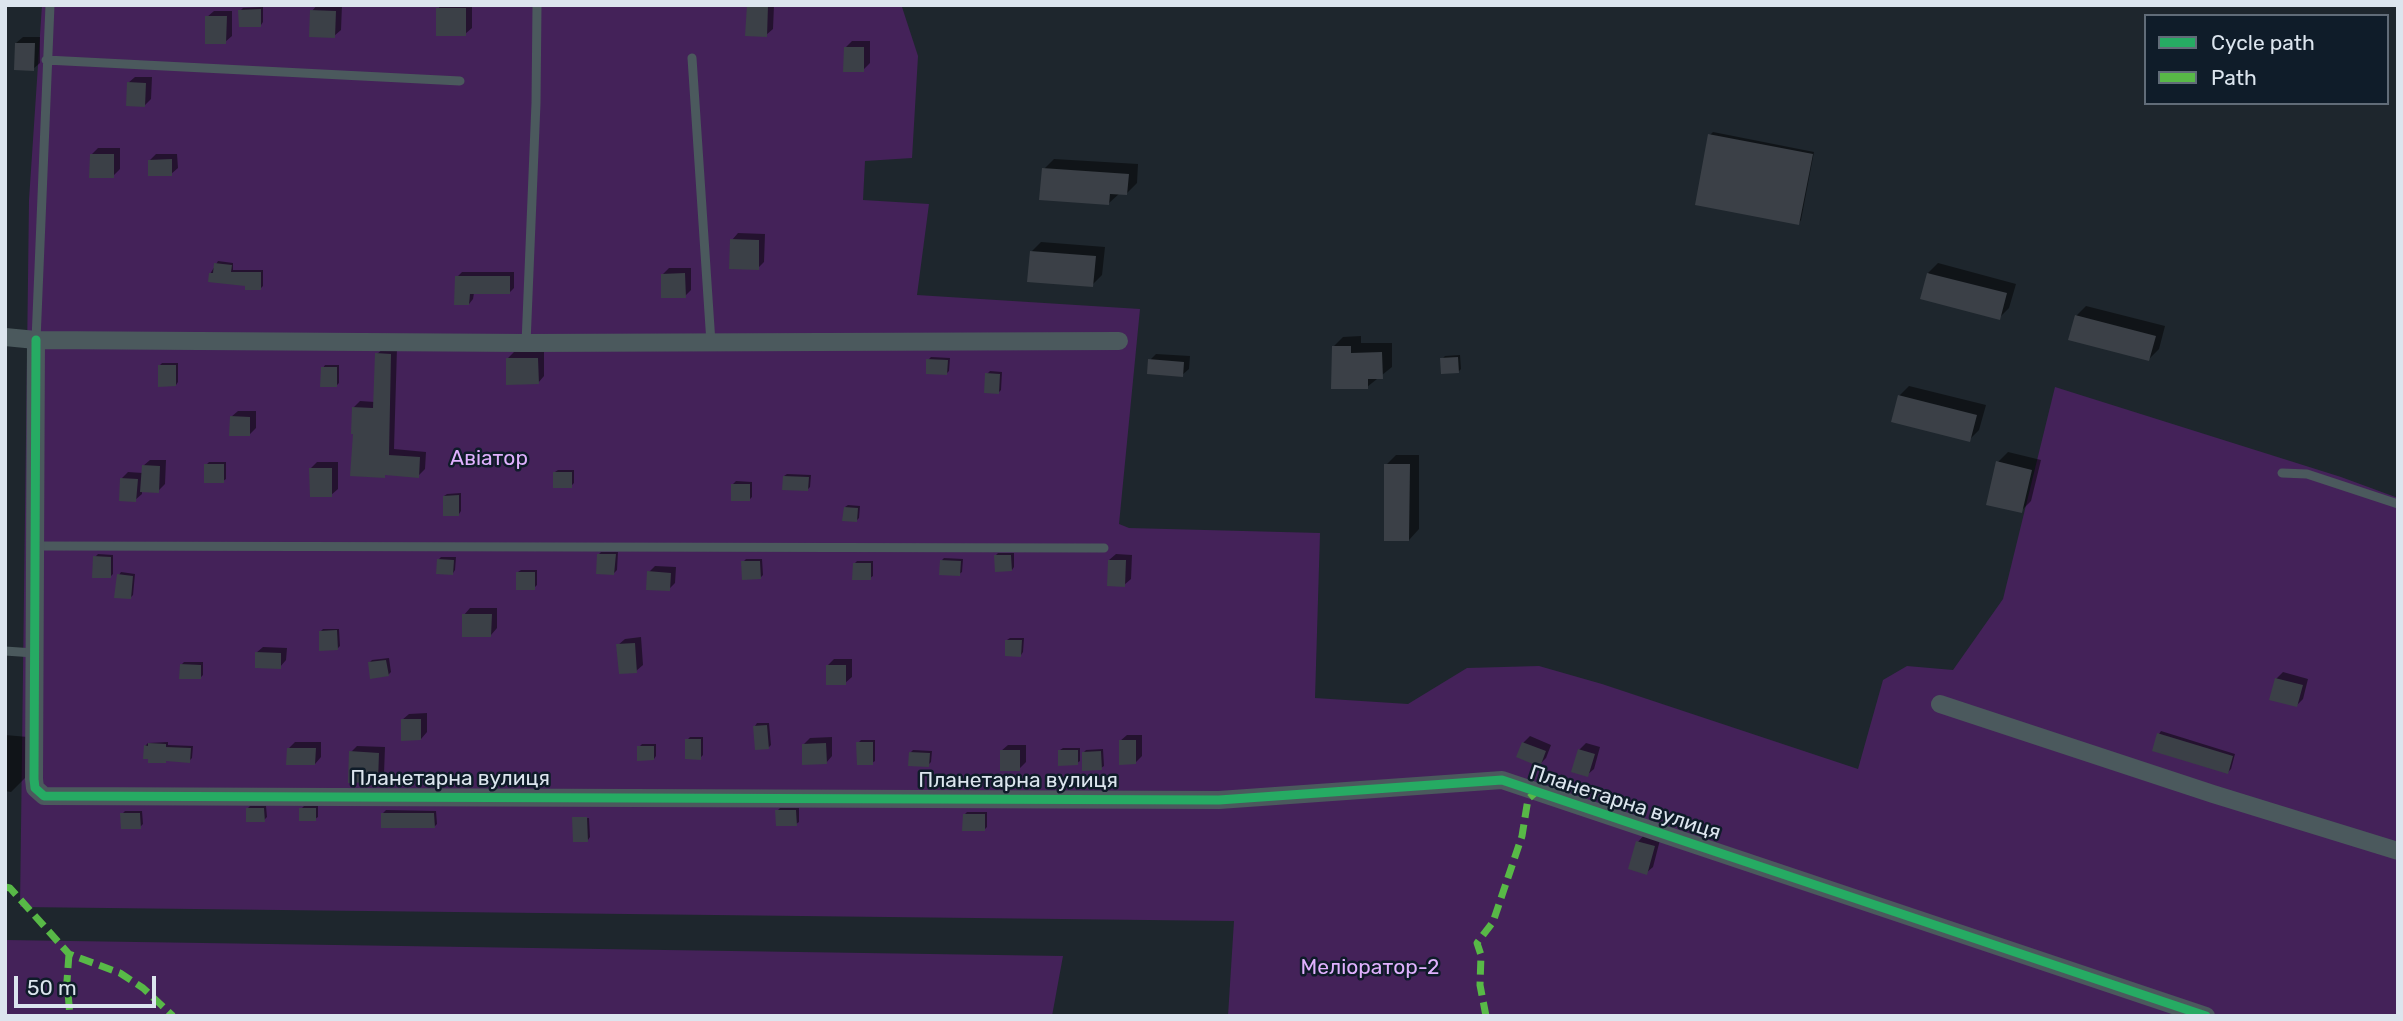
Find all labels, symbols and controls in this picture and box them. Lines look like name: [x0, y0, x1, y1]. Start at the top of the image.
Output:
legend: [2144, 14, 2389, 105]
text: Cycle path: [2211, 30, 2315, 55]
text: Path: [2211, 65, 2257, 90]
park label: Авіатор: [450, 446, 528, 472]
street label: Планетарна вулиця: [1526, 760, 1724, 846]
street label: Планетарна вулиця: [350, 766, 550, 792]
street label: Планетарна вулиця: [918, 768, 1118, 794]
park label: Меліоратор-2: [1301, 955, 1439, 981]
scale bar: [18, 962, 159, 1006]
text: 50 m: [27, 975, 77, 1000]

